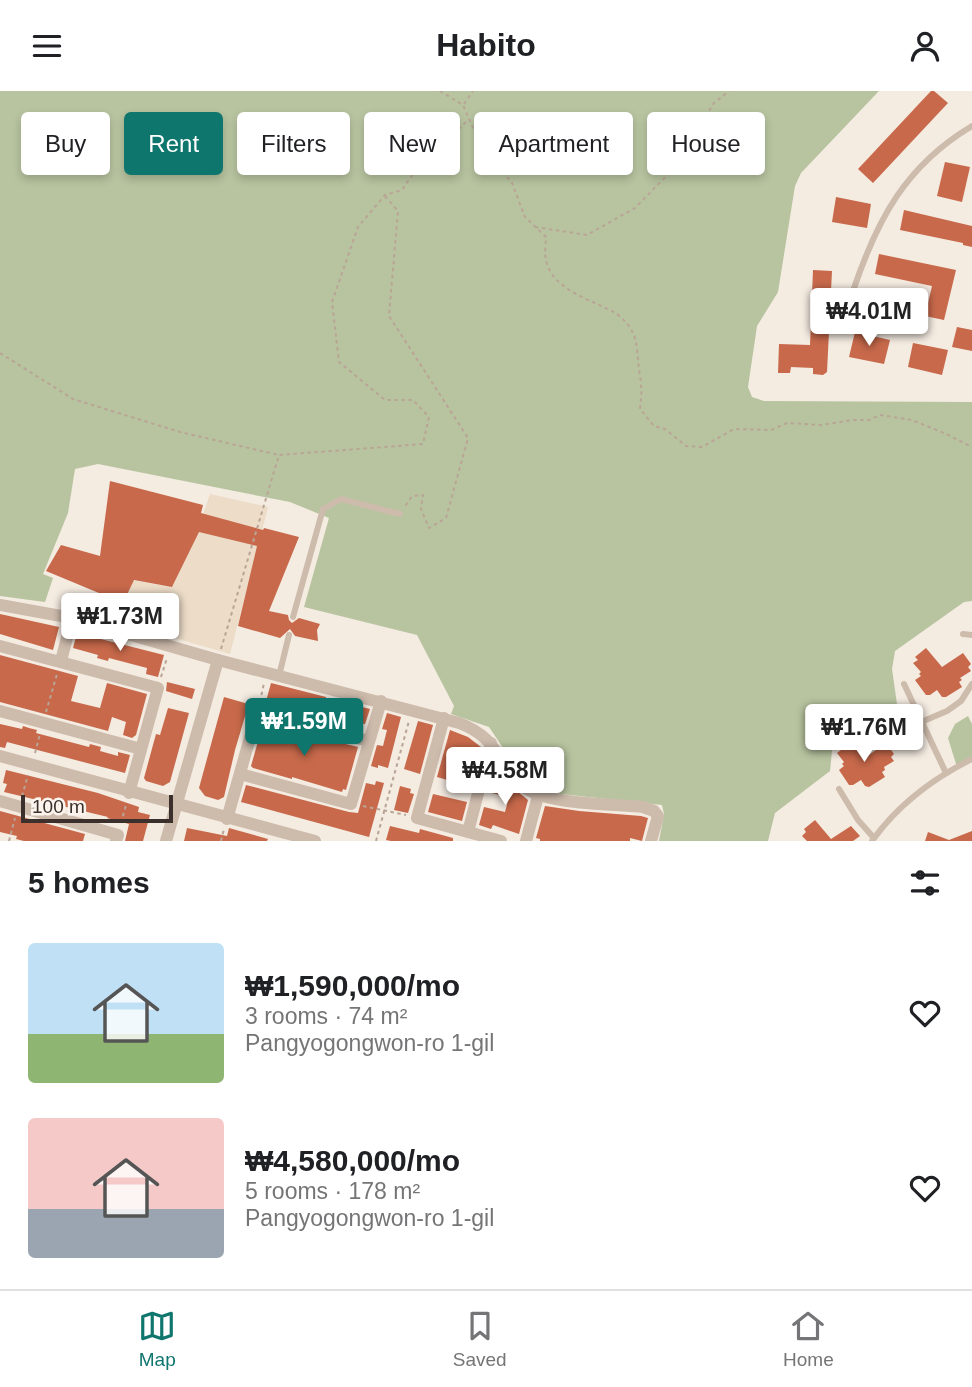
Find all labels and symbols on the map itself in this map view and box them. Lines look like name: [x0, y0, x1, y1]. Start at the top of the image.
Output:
pin: ₩4.01M: [812, 289, 926, 348]
pin: ₩1.73M: [63, 594, 177, 653]
pin: ₩1.59M: [247, 699, 361, 758]
pin: ₩1.76M: [807, 705, 921, 764]
pin: ₩4.58M: [448, 747, 562, 807]
scale bar: [21, 792, 173, 824]

